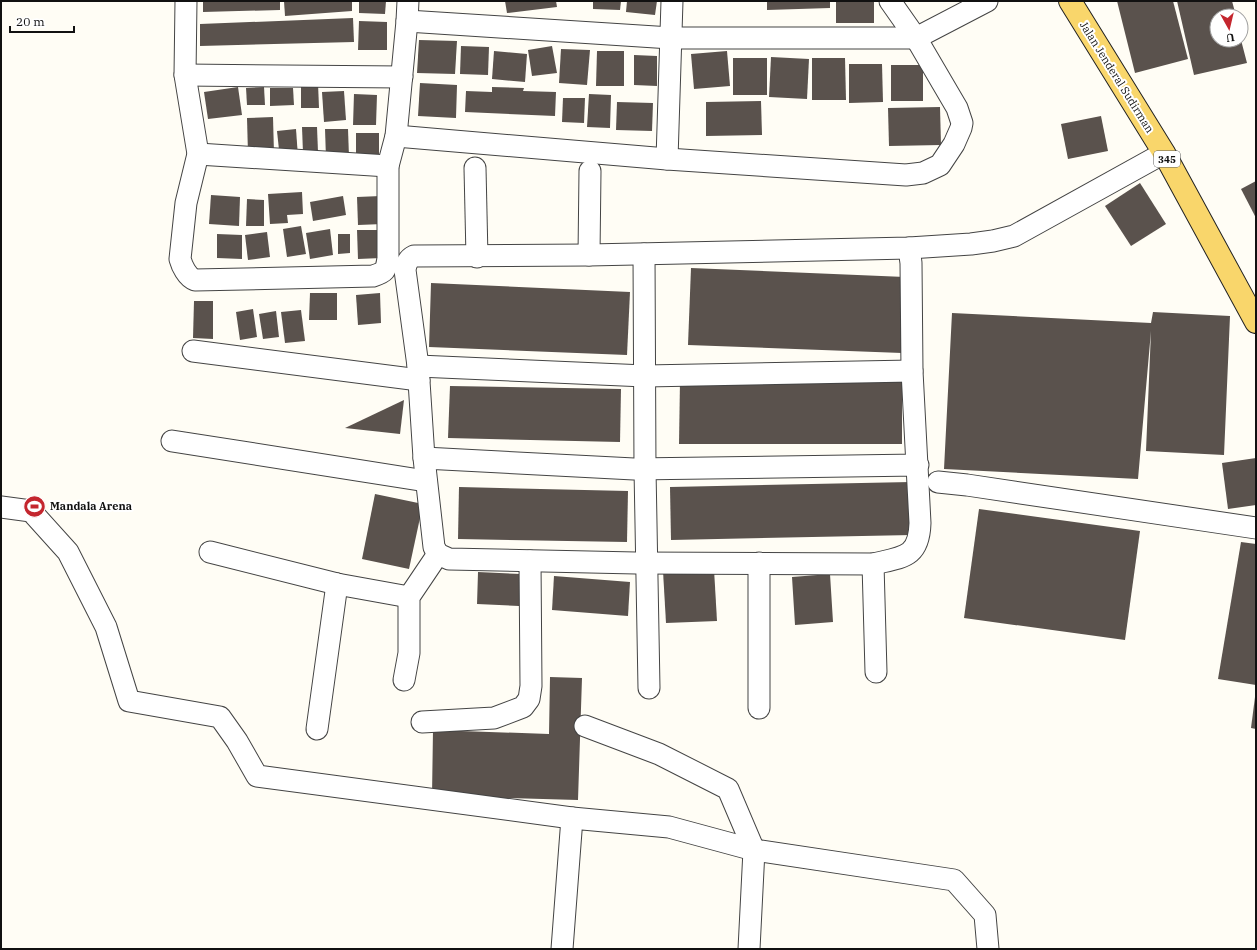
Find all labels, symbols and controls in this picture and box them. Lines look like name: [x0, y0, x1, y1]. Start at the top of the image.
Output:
scale bar: [10, 8, 74, 34]
north arrow: [1209, 8, 1249, 48]
text: 20 m: [16, 14, 45, 29]
street label: Jalan Jenderal Sudirman: [1077, 19, 1157, 135]
text: U: [1225, 30, 1236, 45]
road number: 345: [1154, 151, 1180, 167]
sports icon: Mandala Arena: [22, 493, 48, 519]
place label: Mandala Arena: [50, 499, 132, 513]

